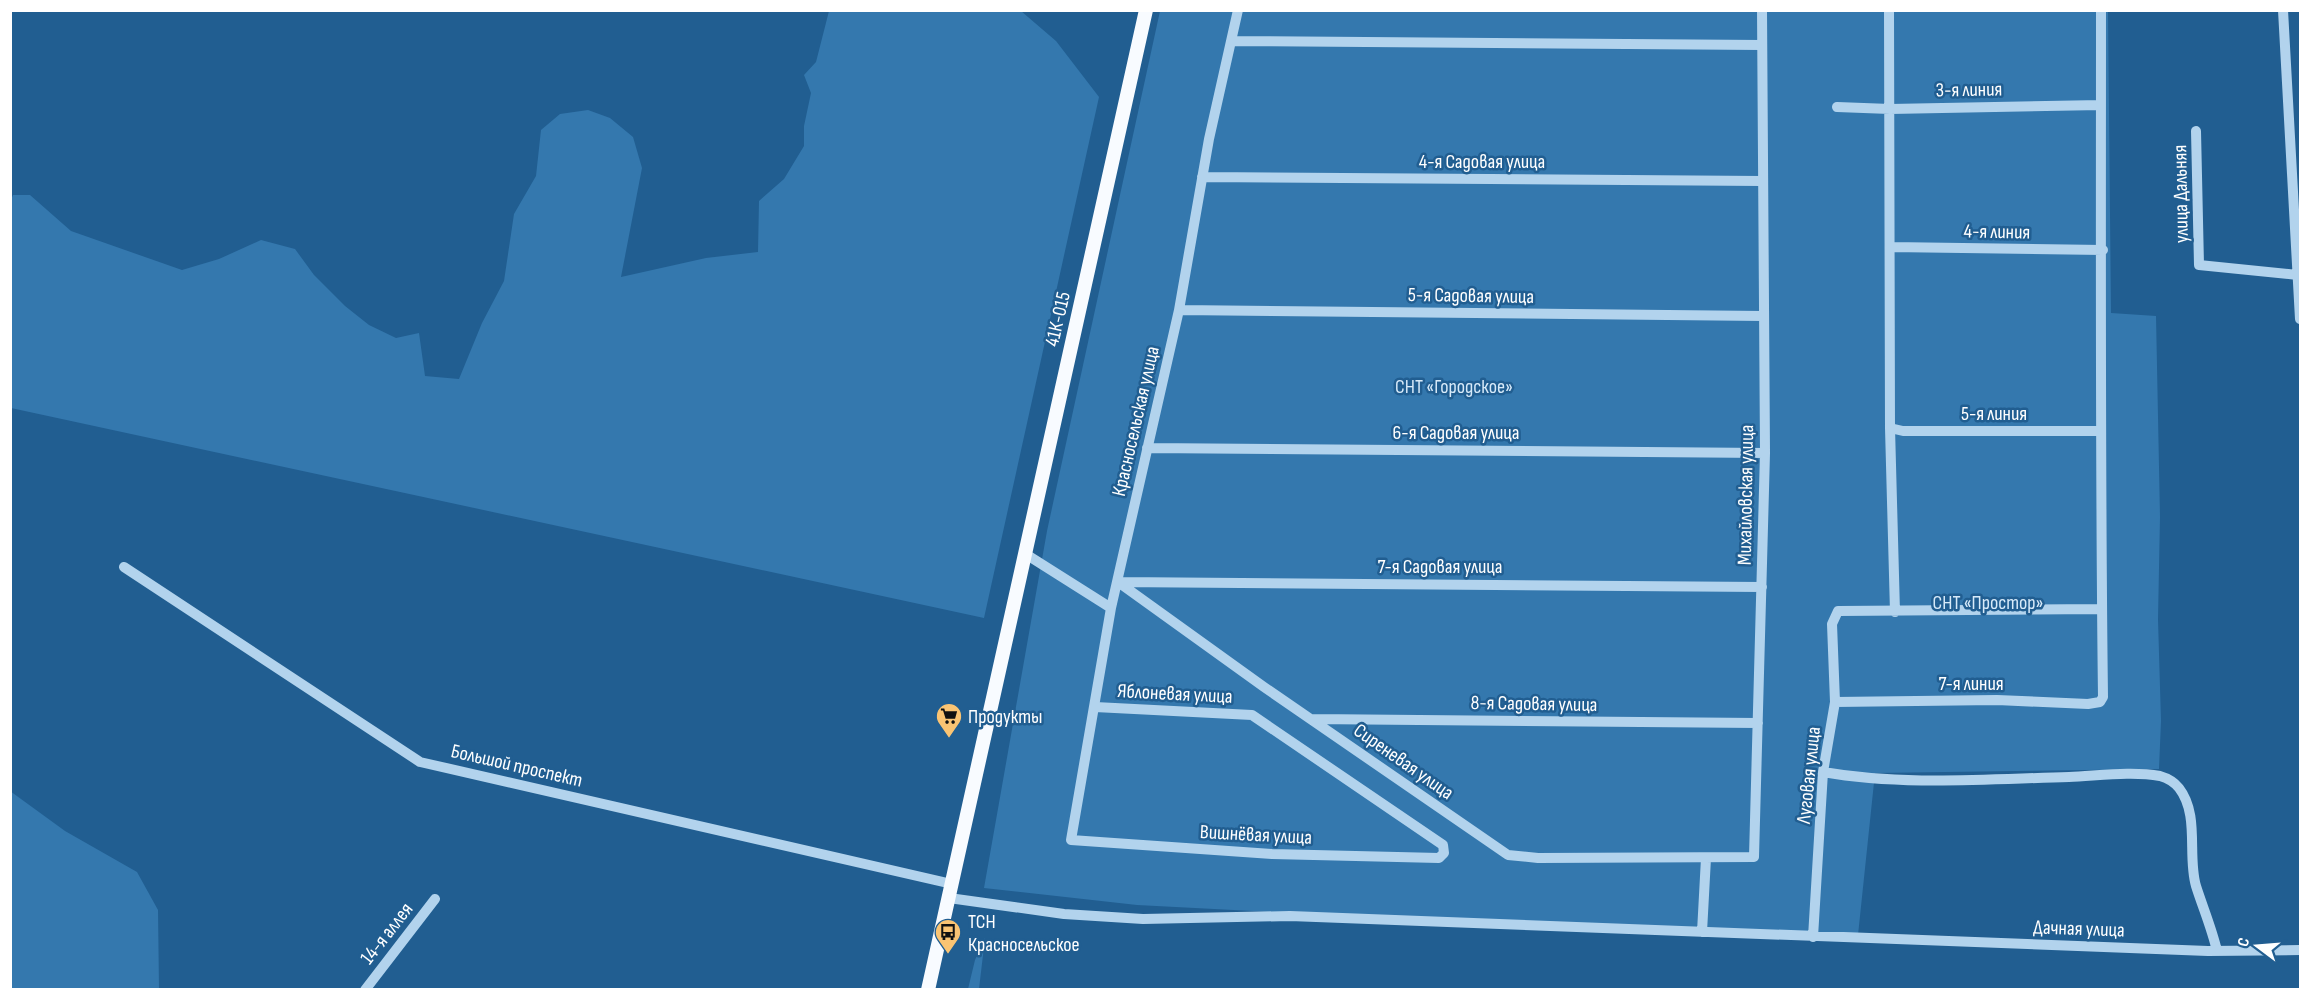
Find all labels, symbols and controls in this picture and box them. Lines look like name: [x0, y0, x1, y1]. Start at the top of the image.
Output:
street label: 3-я линия: [1936, 77, 2003, 103]
street label: улица Дальняя: [2168, 145, 2194, 243]
street label: 4-я Садовая улица: [1419, 150, 1545, 174]
street label: 4-я линия: [1963, 219, 2030, 245]
street label: 5-я Садовая улица: [1408, 283, 1534, 309]
street label: 41К-015: [1040, 290, 1076, 349]
street label: Красносельская улица: [1107, 344, 1165, 499]
park label: СНТ «Городское»: [1395, 375, 1513, 399]
street label: 5-я линия: [1961, 402, 2027, 426]
street label: 6-я Садовая улица: [1393, 421, 1519, 445]
street label: Михайловская улица: [1733, 425, 1759, 565]
street label: 7-я Садовая улица: [1377, 555, 1503, 579]
park label: СНТ «Простор»: [1933, 591, 2043, 615]
street label: 7-я линия: [1938, 672, 2004, 696]
street label: Яблоневая улица: [1117, 679, 1233, 709]
street label: 8-я Садовая улица: [1470, 691, 1598, 717]
supermarket icon: Продукты: [934, 701, 964, 739]
place label: Продукты: [968, 705, 1043, 729]
street label: Сиреневая улица: [1349, 719, 1458, 805]
street label: Луговая улица: [1792, 725, 1826, 826]
street label: Большой проспект: [449, 739, 585, 793]
street label: Вишнёвая улица: [1199, 820, 1313, 850]
street label: 14-я аллея: [355, 898, 418, 969]
place label: ТСН Красносельское: [968, 910, 1080, 957]
street label: Дачная улица: [2033, 915, 2125, 943]
north arrow: [2227, 916, 2287, 976]
bus stop icon: ТСН Красносельское: [933, 917, 963, 955]
text: С: [2234, 936, 2254, 949]

